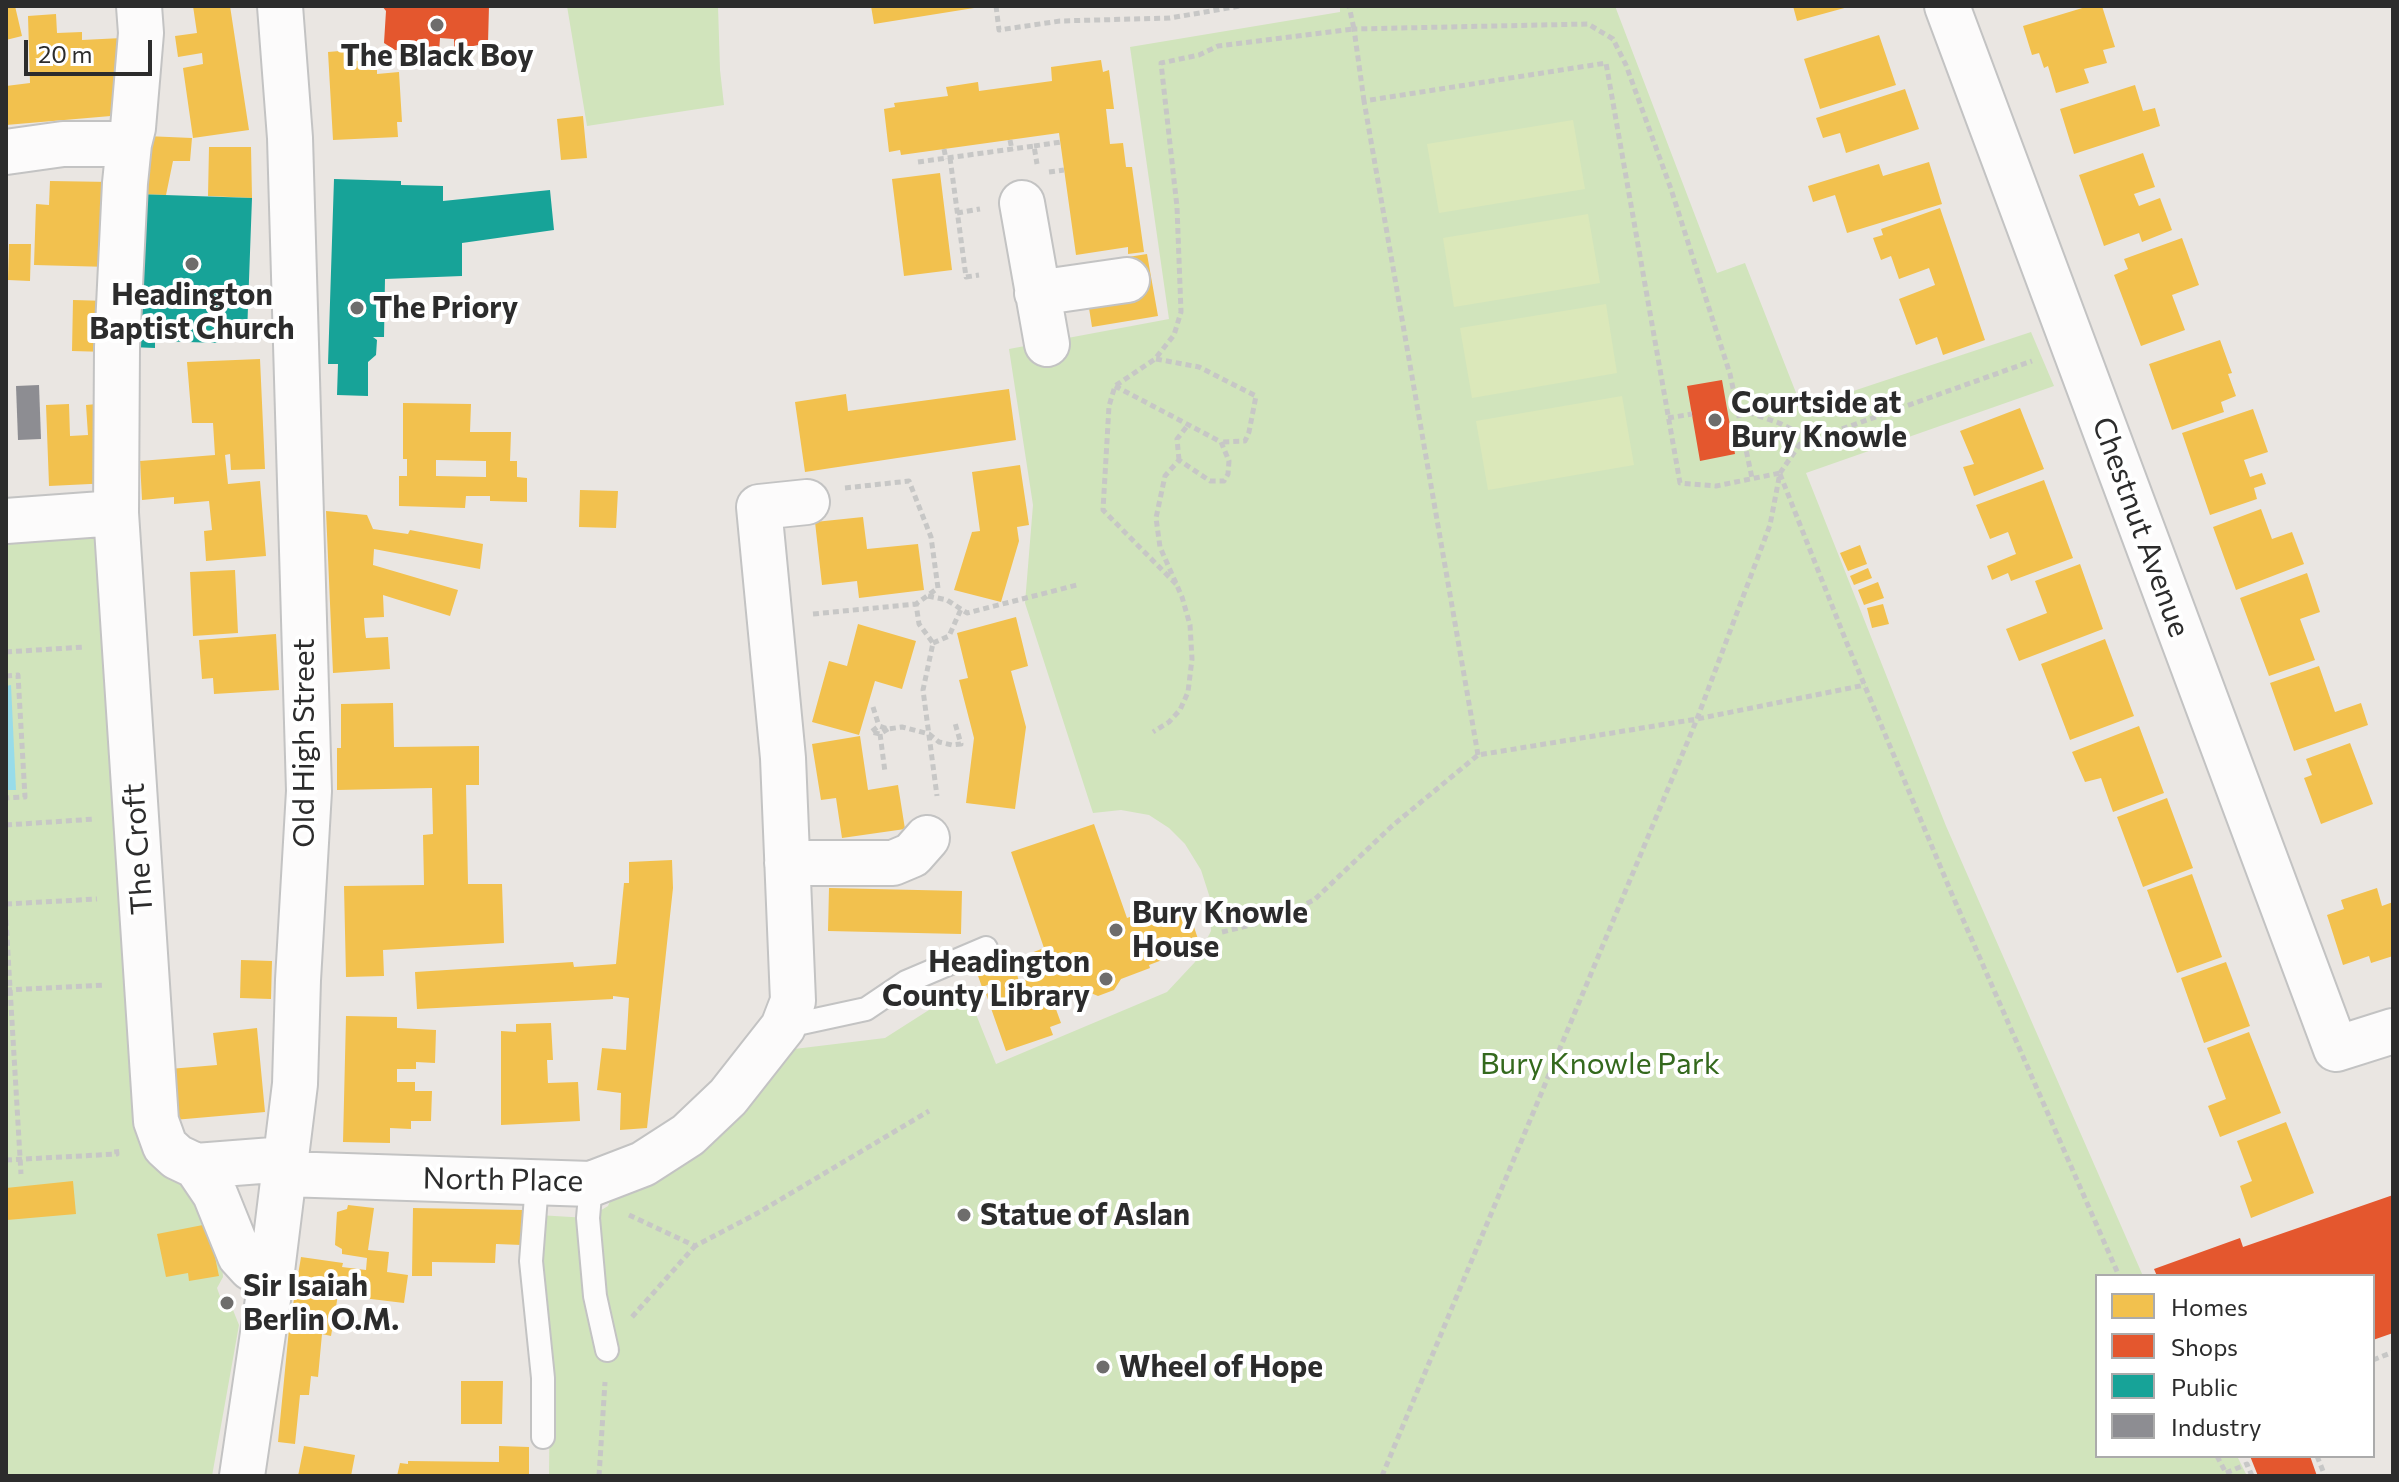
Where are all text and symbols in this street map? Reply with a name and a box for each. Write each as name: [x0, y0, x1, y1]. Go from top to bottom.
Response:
marker: The Black Boy: [428, 16, 446, 34]
scale bar: [28, 24, 156, 74]
place label: The Black Boy: [340, 38, 534, 74]
text: 20 m: [38, 39, 92, 68]
marker: Headington Baptist Church: [183, 255, 201, 273]
place label: Headington Baptist Church: [89, 277, 295, 348]
place label: The Priory: [373, 290, 518, 326]
marker: The Priory: [348, 299, 366, 317]
place label: Courtside at Bury Knowle: [1731, 385, 1907, 456]
marker: Courtside at Bury Knowle: [1706, 411, 1724, 429]
street label: Chestnut Avenue: [2085, 412, 2197, 642]
street label: Old High Street: [286, 638, 322, 848]
street label: The Croft: [115, 782, 161, 916]
place label: Bury Knowle House: [1132, 895, 1308, 966]
marker: Bury Knowle House: [1107, 921, 1125, 939]
place label: Headington County Library: [882, 944, 1090, 1014]
marker: Headington County Library: [1097, 970, 1115, 988]
park label: Bury Knowle Park: [1480, 1046, 1720, 1082]
street label: North Place: [422, 1161, 584, 1199]
place label: Statue of Aslan: [980, 1197, 1190, 1233]
marker: Statue of Aslan: [955, 1206, 973, 1224]
place label: Sir Isaiah Berlin O.M.: [243, 1268, 399, 1338]
legend: [2095, 1274, 2375, 1458]
text: Homes: [2171, 1292, 2248, 1321]
marker: Sir Isaiah Berlin O.M.: [218, 1294, 236, 1312]
text: Shops: [2171, 1332, 2238, 1361]
place label: Wheel of Hope: [1119, 1349, 1323, 1385]
marker: Wheel of Hope: [1094, 1358, 1112, 1376]
text: Public: [2171, 1372, 2238, 1401]
text: Industry: [2171, 1412, 2261, 1441]

